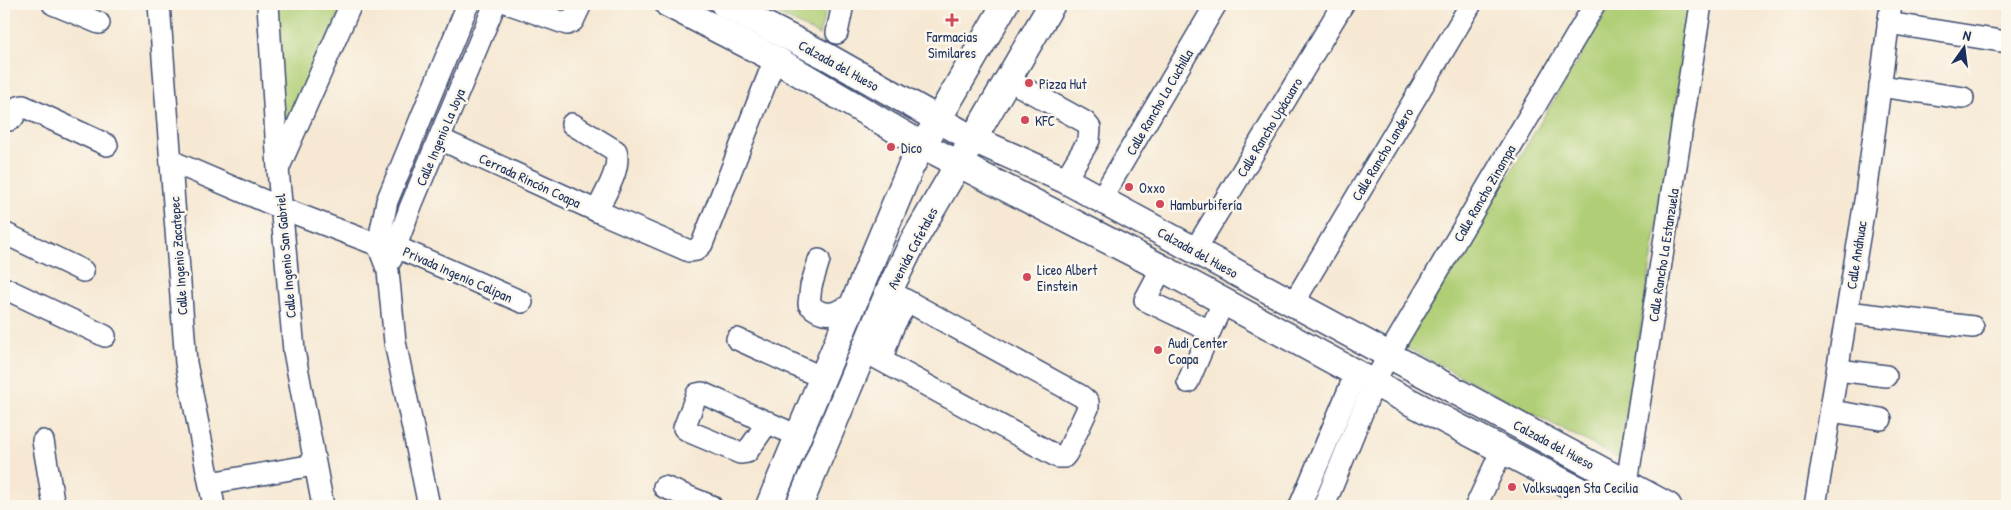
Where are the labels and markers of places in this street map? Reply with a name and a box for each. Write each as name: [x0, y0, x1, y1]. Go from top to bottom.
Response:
marker: Farmacias Similares: [946, 14, 958, 26]
place label: Farmacias Similares: [926, 27, 977, 62]
place label: Pizza Hut: [1039, 74, 1087, 93]
marker: Pizza Hut: [1023, 77, 1035, 89]
place label: KFC: [1035, 111, 1056, 130]
marker: KFC: [1019, 114, 1031, 126]
place label: Dico: [901, 138, 922, 157]
marker: Dico: [885, 141, 897, 153]
place label: Oxxo: [1139, 178, 1165, 197]
marker: Oxxo: [1123, 181, 1135, 193]
place label: Hamburbifería: [1170, 195, 1242, 214]
marker: Hamburbifería: [1154, 198, 1166, 210]
place label: Liceo Albert Einstein: [1037, 260, 1097, 295]
marker: Liceo Albert Einstein: [1021, 271, 1033, 283]
place label: Audi Center Coapa: [1168, 333, 1228, 369]
marker: Audi Center Coapa: [1152, 344, 1164, 356]
place label: Volkswagen Sta Cecilia: [1522, 478, 1638, 498]
marker: Volkswagen Sta Cecilia: [1506, 481, 1518, 493]

